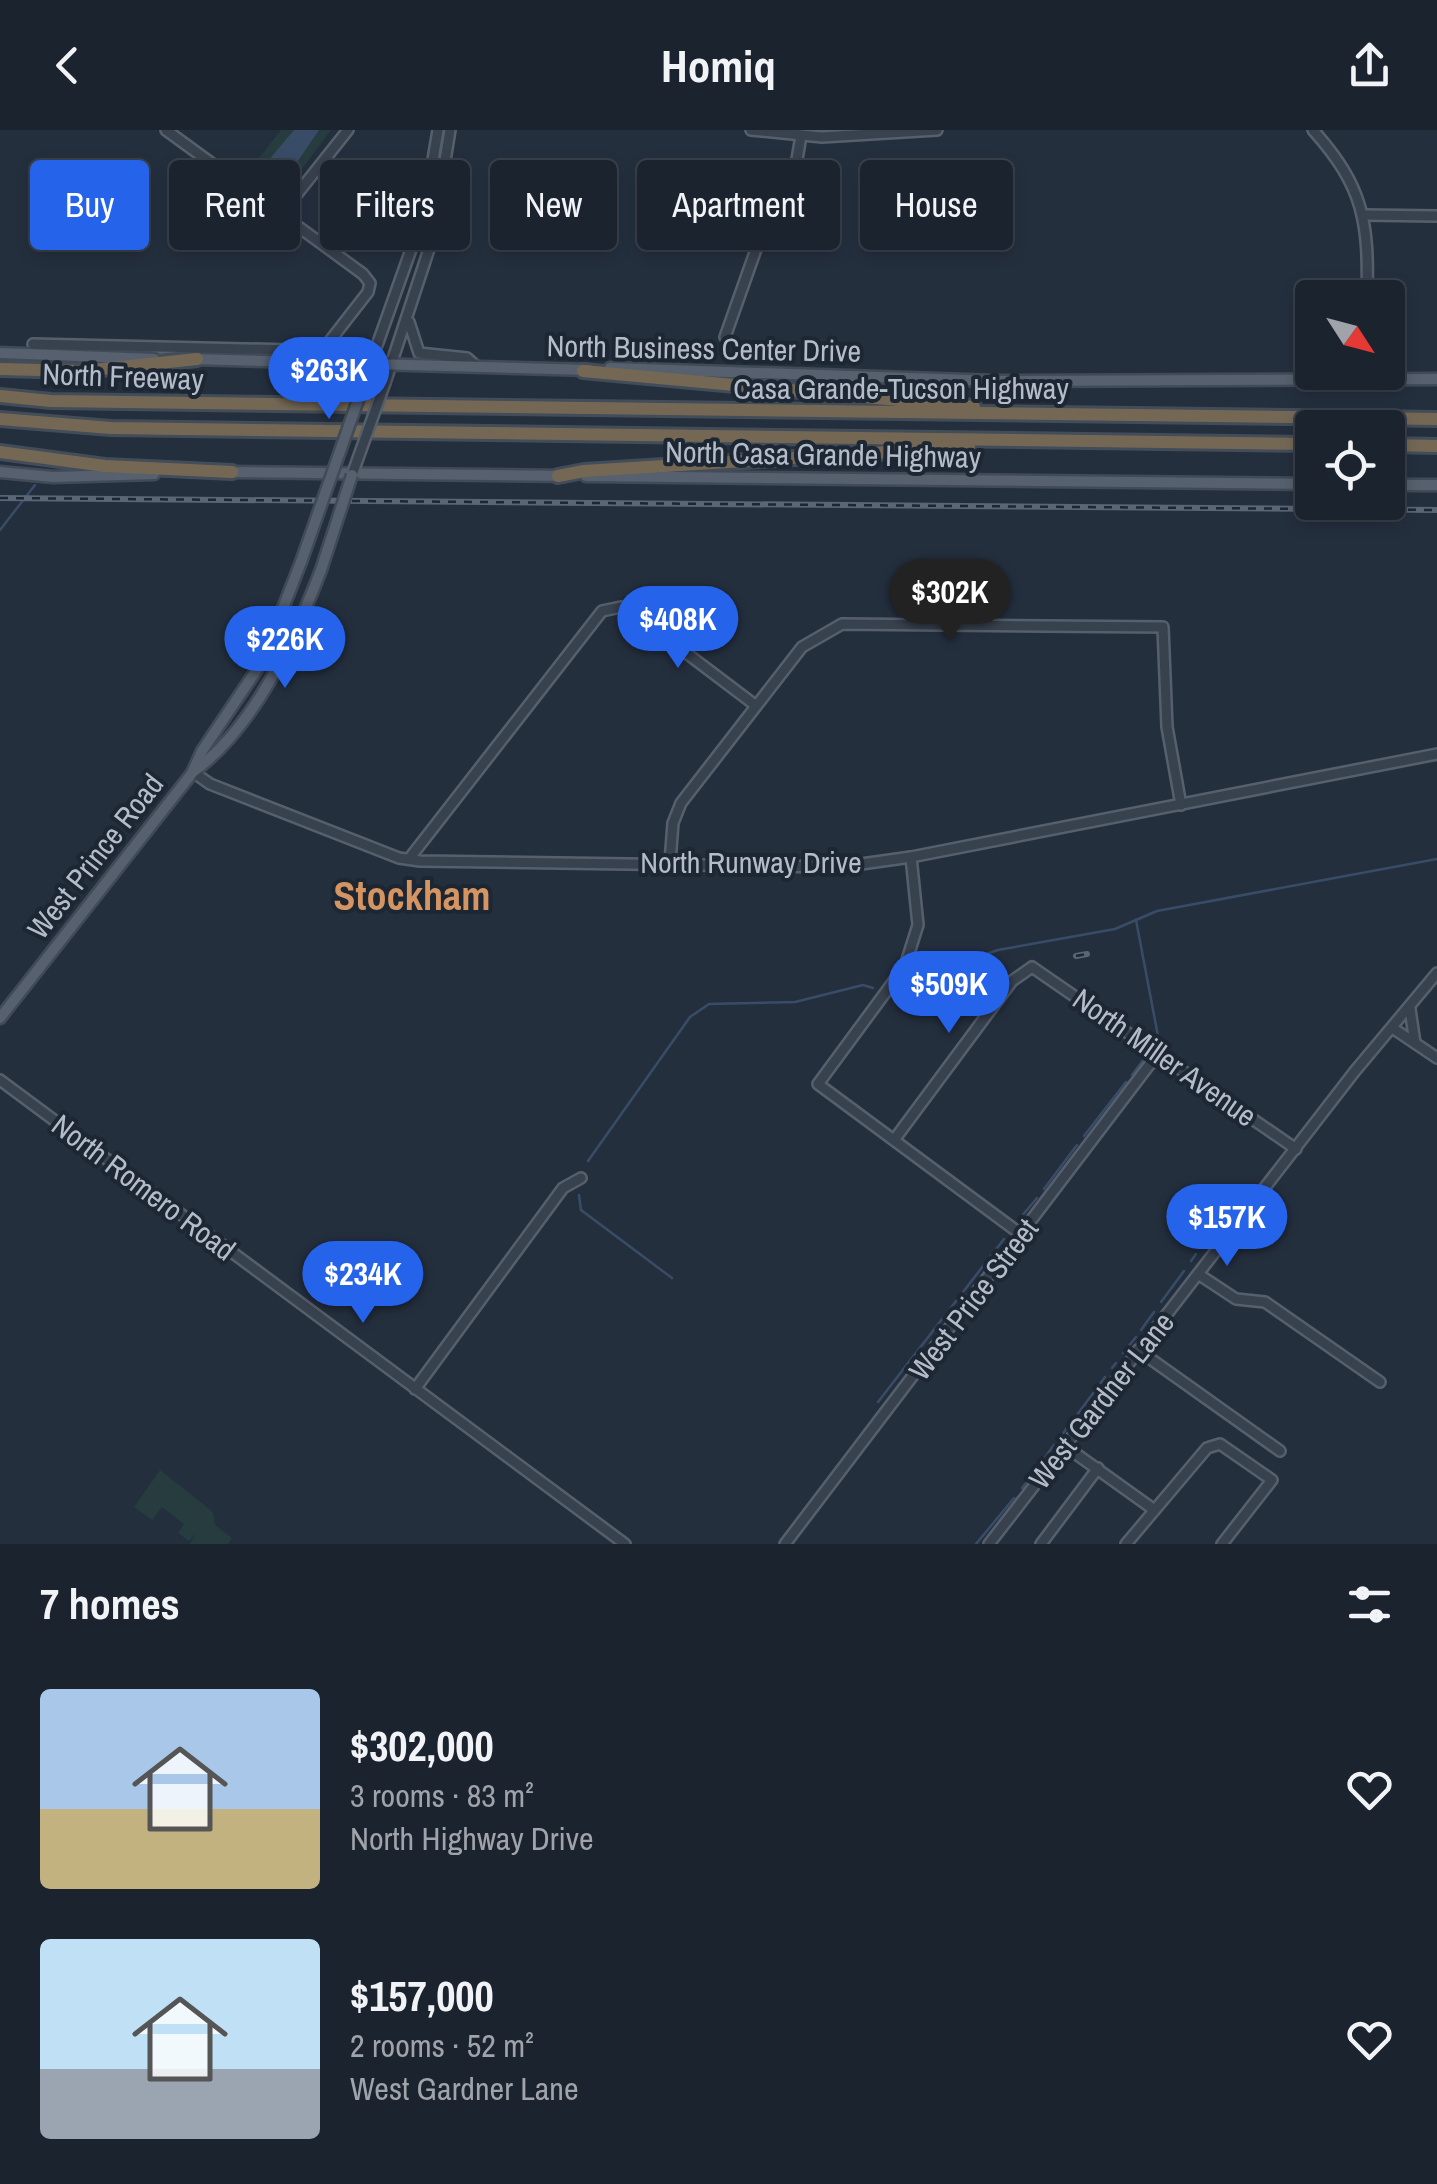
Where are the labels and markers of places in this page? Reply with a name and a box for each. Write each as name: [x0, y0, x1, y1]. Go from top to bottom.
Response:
pin: $263K: [259, 337, 399, 422]
pin: $302K: [880, 559, 1020, 644]
pin: $408K: [608, 586, 748, 671]
pin: $226K: [215, 606, 355, 691]
pin: $509K: [879, 951, 1019, 1036]
pin: $157K: [1157, 1184, 1297, 1269]
pin: $234K: [293, 1241, 433, 1326]

